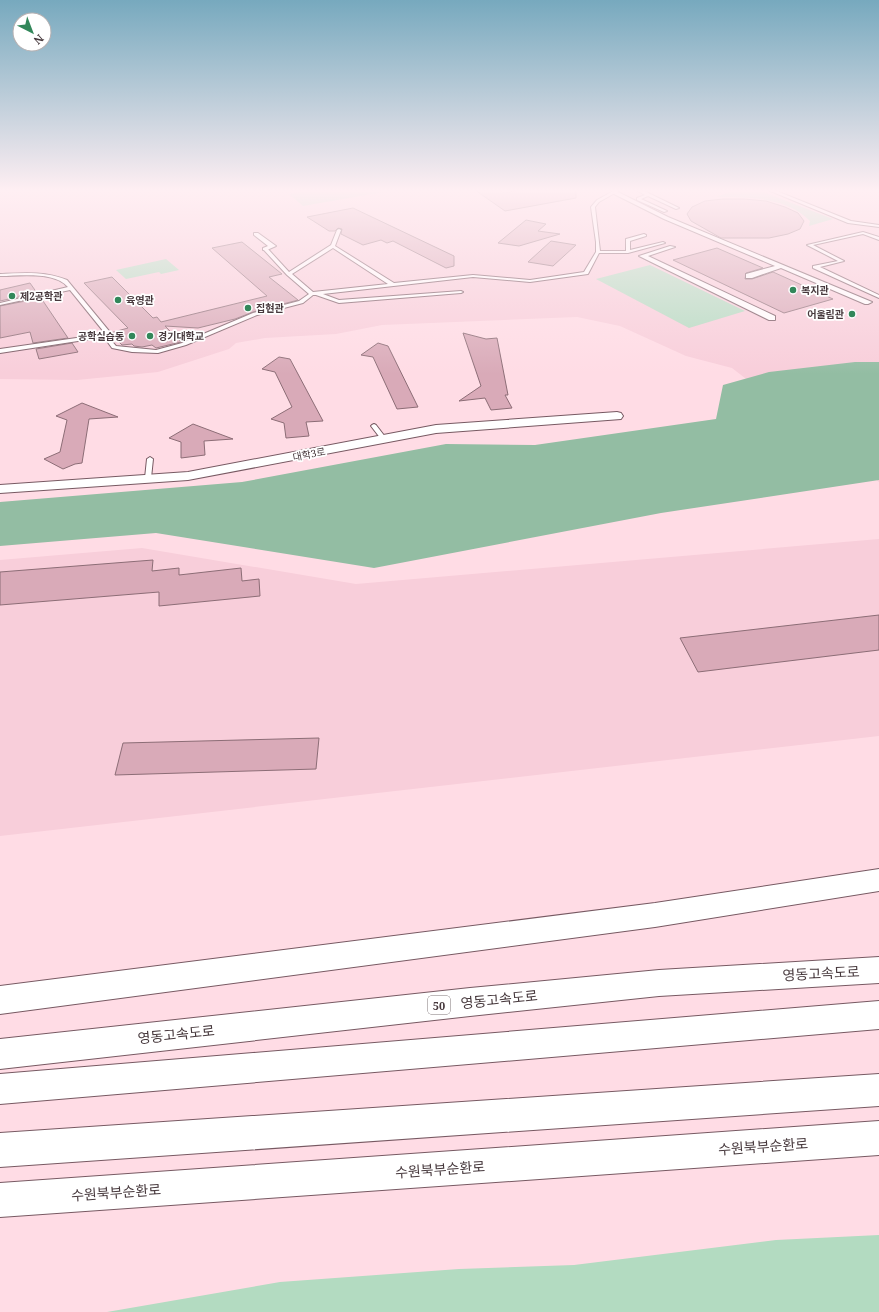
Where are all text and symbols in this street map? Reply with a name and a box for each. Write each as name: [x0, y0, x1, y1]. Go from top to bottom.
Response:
north arrow: [12, 12, 52, 52]
text: N: [31, 31, 47, 48]
place label: 복지관: [801, 283, 829, 297]
marker: 복지관: [788, 285, 798, 295]
place label: 제2공학관: [20, 289, 62, 303]
marker: 제2공학관: [7, 291, 17, 301]
place label: 육영관: [126, 293, 154, 307]
marker: 육영관: [113, 295, 123, 305]
place label: 집현관: [256, 301, 284, 315]
marker: 집현관: [243, 303, 253, 313]
place label: 어울림관: [807, 307, 844, 321]
marker: 어울림관: [847, 309, 857, 319]
place label: 공학실습동: [78, 329, 124, 343]
place label: 경기대학교: [158, 329, 204, 343]
marker: 공학실습동: [127, 331, 137, 341]
marker: 경기대학교: [145, 331, 155, 341]
street label: 대학3로: [291, 444, 327, 464]
street label: 영동고속도로: [782, 961, 860, 985]
street label: 영동고속도로: [460, 986, 539, 1012]
road number: 50: [428, 996, 450, 1014]
street label: 영동고속도로: [137, 1021, 216, 1047]
street label: 수원북부순환로: [717, 1133, 809, 1159]
street label: 수원북부순환로: [394, 1156, 486, 1182]
street label: 수원북부순환로: [70, 1179, 162, 1205]

